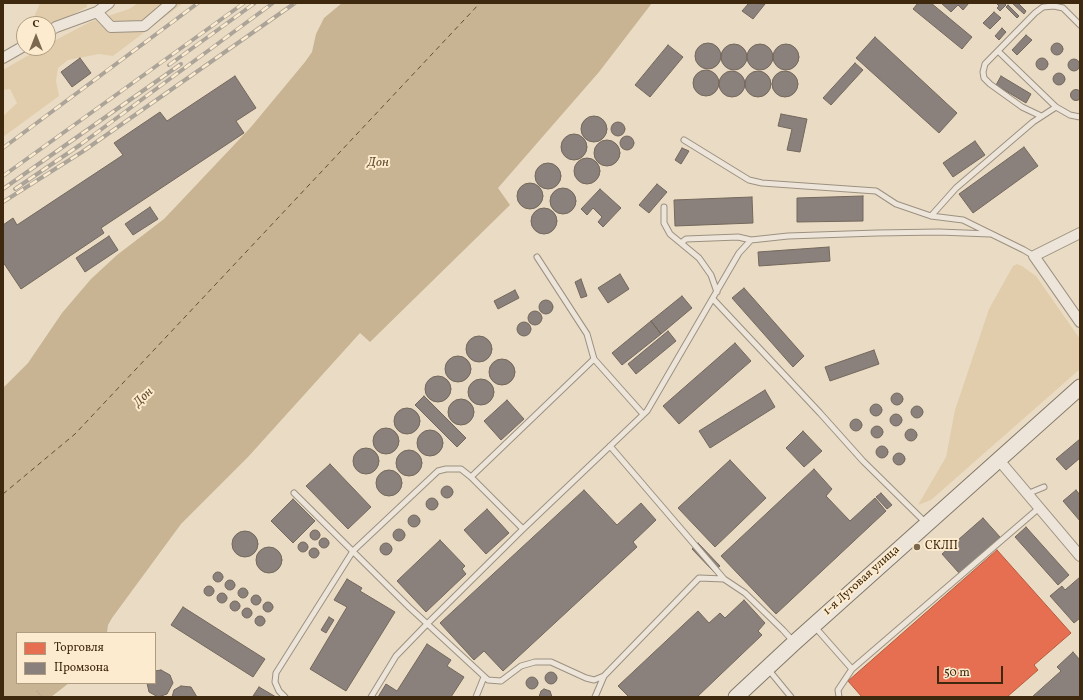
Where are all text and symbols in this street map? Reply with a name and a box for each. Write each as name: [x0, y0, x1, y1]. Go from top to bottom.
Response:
north arrow: [16, 16, 56, 56]
text: С: [32, 17, 40, 32]
water label: Дон: [367, 156, 389, 172]
water label: Дон: [131, 385, 157, 411]
place label: СКЛП: [925, 540, 958, 554]
marker: СКЛП: [912, 542, 922, 552]
street label: 1-я Луговая улица: [821, 543, 903, 619]
legend: [16, 632, 156, 684]
text: Торговля: [54, 640, 104, 656]
scale bar: [939, 658, 1005, 684]
text: Промзона: [54, 660, 109, 676]
text: 50 m: [944, 665, 970, 681]

